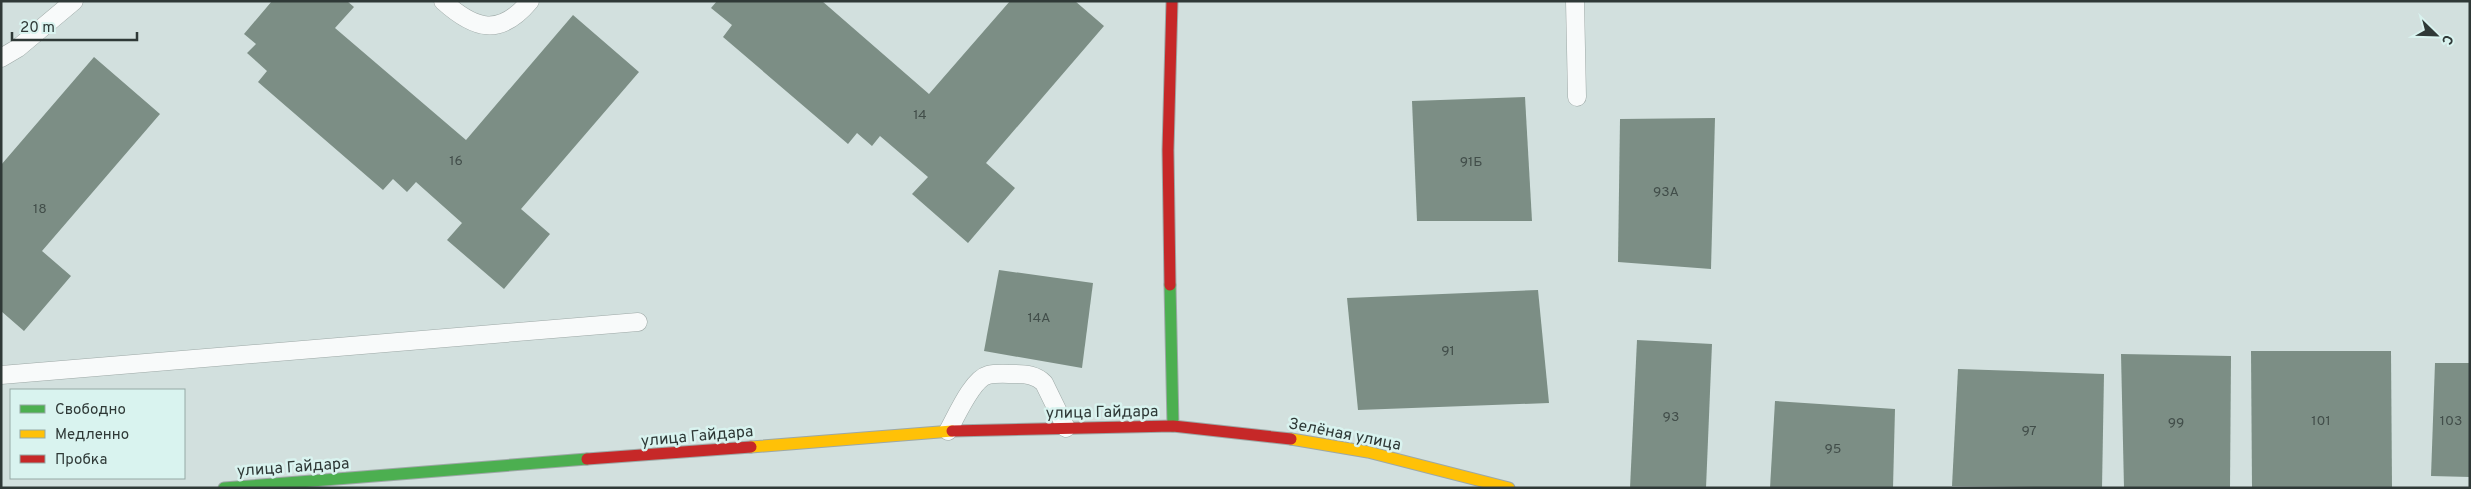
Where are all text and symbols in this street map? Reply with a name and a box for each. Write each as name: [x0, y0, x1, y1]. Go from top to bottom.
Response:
scale bar: [12, 10, 138, 42]
north arrow: [2411, 10, 2461, 60]
text: 20 m: [20, 19, 55, 38]
text: С: [2437, 32, 2456, 47]
house number: 14: [913, 107, 927, 124]
house number: 16: [449, 153, 463, 170]
house number: 91Б: [1460, 154, 1482, 171]
house number: 93А: [1653, 184, 1679, 201]
house number: 18: [33, 201, 47, 218]
house number: 14А: [1028, 310, 1050, 327]
house number: 91: [1441, 343, 1455, 360]
legend: [10, 389, 185, 479]
text: Свободно: [55, 401, 126, 420]
street label: улица Гайдара: [1045, 402, 1159, 424]
house number: 93: [1663, 409, 1679, 426]
house number: 101: [2311, 413, 2331, 430]
house number: 103: [2440, 413, 2462, 430]
street label: Зелёная улица: [1287, 414, 1403, 456]
house number: 99: [2168, 415, 2184, 432]
street label: улица Гайдара: [640, 422, 754, 452]
house number: 97: [2021, 423, 2037, 440]
text: Медленно: [55, 426, 129, 445]
house number: 95: [1824, 441, 1842, 458]
text: Пробка: [55, 451, 107, 470]
street label: улица Гайдара: [236, 454, 350, 482]

